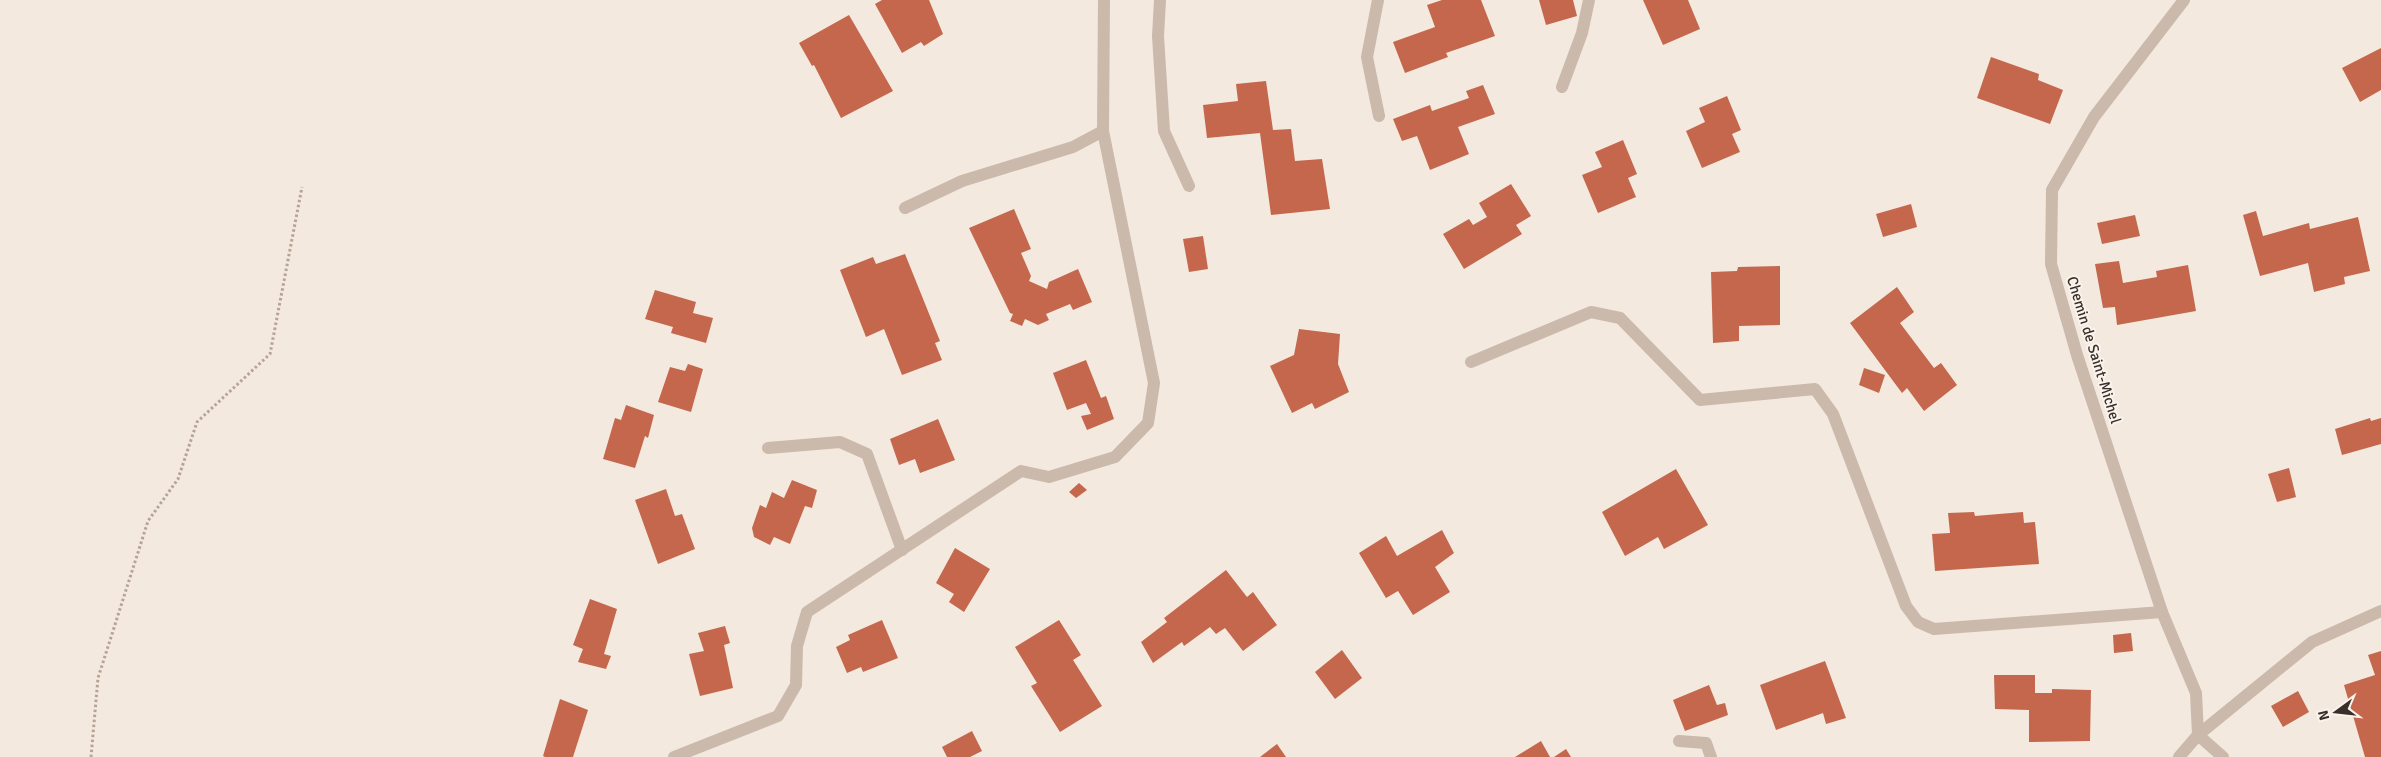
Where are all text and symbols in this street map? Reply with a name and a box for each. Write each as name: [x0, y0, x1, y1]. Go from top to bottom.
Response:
street label: Chemin de Saint-Michel: [2063, 274, 2125, 426]
north arrow: [2311, 687, 2361, 737]
text: N: [2314, 708, 2333, 722]

